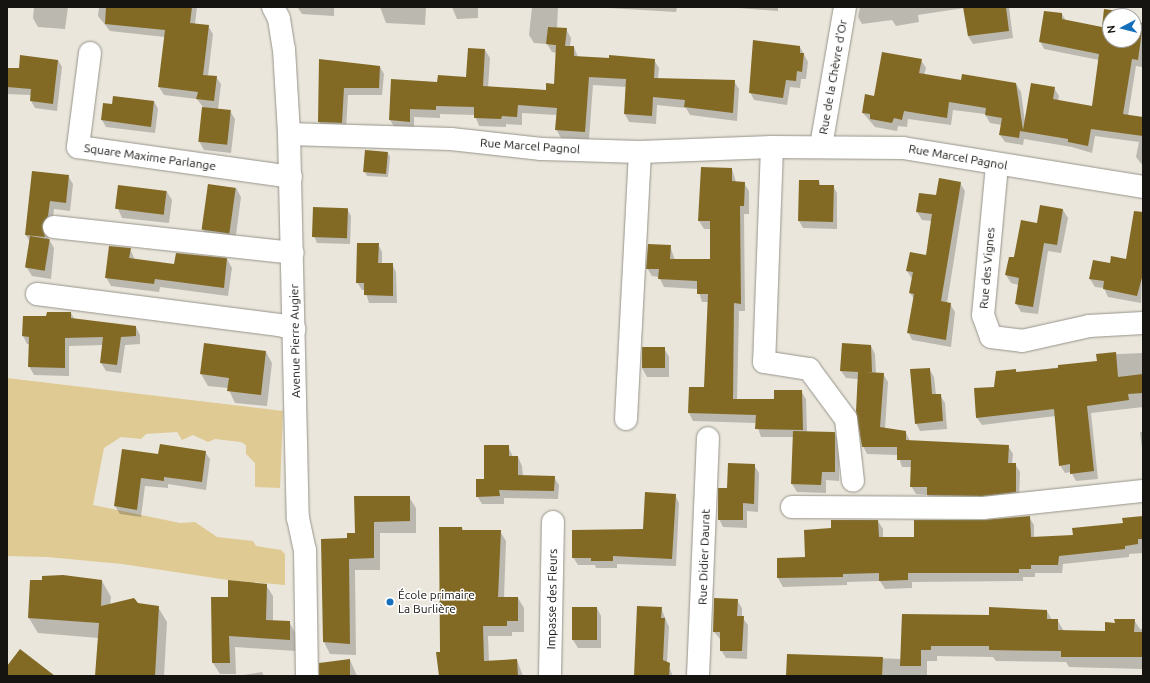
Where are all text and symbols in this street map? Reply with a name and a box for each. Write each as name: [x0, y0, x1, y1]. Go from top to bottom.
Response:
north arrow: [1102, 8, 1142, 48]
street label: Rue de la Chèvre d'Or: [816, 18, 850, 136]
text: N: [1105, 25, 1118, 34]
street label: Rue Marcel Pagnol: [480, 135, 580, 157]
street label: Square Maxime Parlange: [83, 141, 217, 173]
street label: Rue Marcel Pagnol: [907, 141, 1009, 173]
street label: Rue des Vignes: [976, 227, 998, 309]
street label: Avenue Pierre Augier: [287, 284, 303, 398]
street label: Rue Didier Daurat: [695, 509, 713, 605]
street label: Impasse des Fleurs: [544, 549, 560, 649]
place label: École primaire La Burlière: [398, 588, 475, 616]
marker: École primaire La Burlière: [385, 597, 395, 607]

